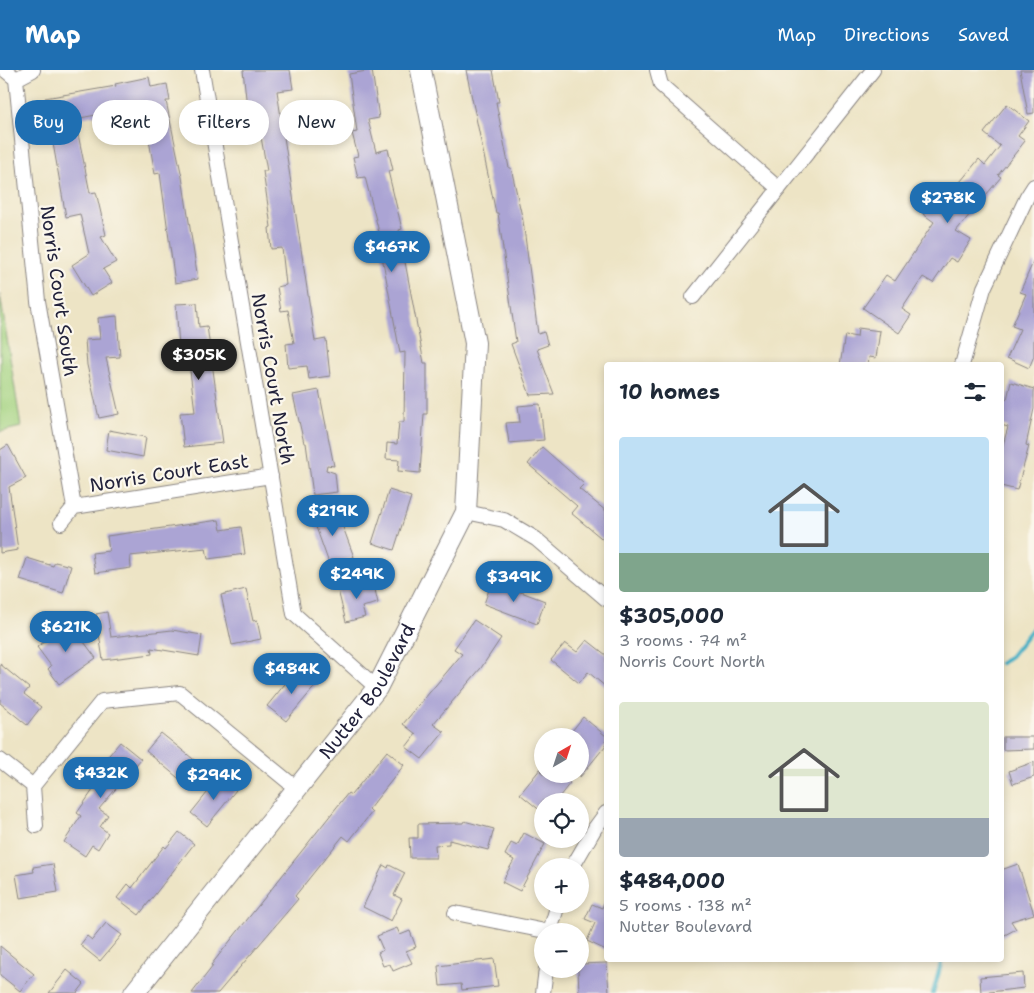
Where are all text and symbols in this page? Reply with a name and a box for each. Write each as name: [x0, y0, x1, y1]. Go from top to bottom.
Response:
text: Map: [25, 19, 81, 51]
text: Map: [778, 23, 816, 47]
text: Directions: [844, 23, 930, 47]
text: Saved: [958, 23, 1009, 47]
chip: Buy: [15, 100, 82, 145]
chip: Rent: [92, 100, 169, 145]
chip: Filters: [179, 100, 269, 145]
chip: New: [279, 100, 354, 145]
pin: $278K: [913, 182, 983, 224]
text: $278K: [921, 187, 975, 208]
street label: Norris Court South: [35, 204, 83, 378]
pin: $467K: [357, 230, 427, 273]
text: $467K: [365, 236, 419, 257]
street label: Norris Court North: [246, 291, 300, 467]
pin: $305K: [164, 338, 234, 381]
text: $305K: [172, 344, 226, 365]
text: 10 homes: [619, 378, 720, 406]
icon: filters: [961, 378, 989, 406]
street label: Norris Court East: [88, 448, 250, 498]
icon: home: [759, 470, 849, 560]
pin: $219K: [298, 494, 368, 537]
text: $219K: [308, 500, 358, 521]
pin: $249K: [322, 558, 392, 600]
pin: $349K: [479, 560, 549, 603]
text: $249K: [330, 563, 384, 584]
text: $349K: [487, 566, 541, 587]
text: $305,000: [619, 602, 724, 630]
pin: $621K: [31, 610, 101, 653]
text: $621K: [41, 616, 91, 637]
street label: Nutter Boulevard: [313, 619, 420, 764]
text: 3 rooms · 74 m²: [619, 630, 747, 651]
text: Norris Court North: [619, 651, 765, 672]
pin: $484K: [257, 652, 327, 695]
text: $484K: [264, 658, 320, 679]
north arrow: [534, 728, 589, 782]
map controls: [534, 728, 589, 978]
icon: home: [759, 735, 849, 825]
pin: $432K: [66, 756, 136, 799]
pin: $294K: [179, 758, 249, 801]
text: $432K: [74, 762, 128, 783]
text: $294K: [187, 764, 241, 785]
button: locate: [534, 793, 589, 848]
button: +: [534, 858, 589, 913]
text: $484,000: [619, 867, 725, 895]
text: 5 rooms · 138 m²: [619, 895, 752, 916]
text: Nutter Boulevard: [619, 916, 752, 937]
button: −: [534, 923, 589, 978]

